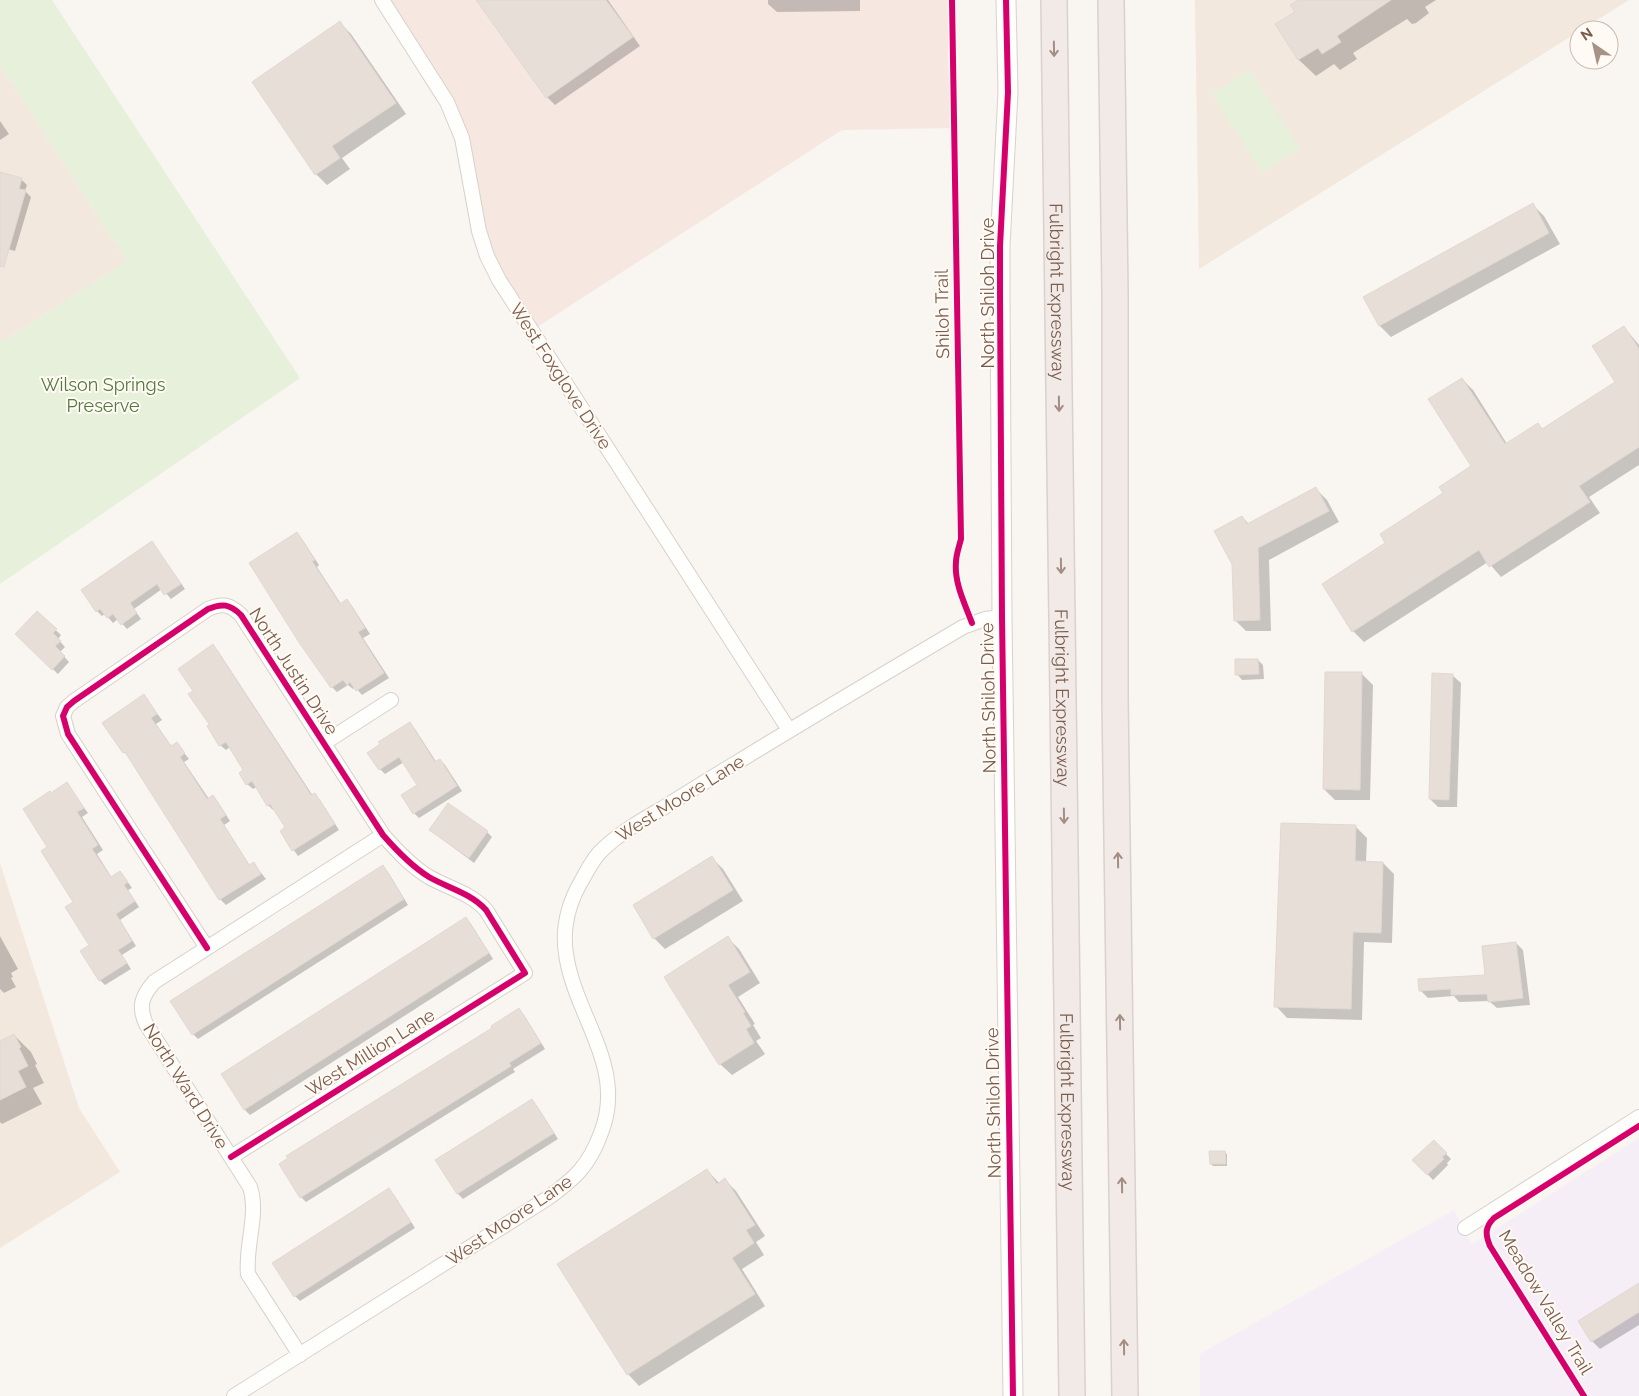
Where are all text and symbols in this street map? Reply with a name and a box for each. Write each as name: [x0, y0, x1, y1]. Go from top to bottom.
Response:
north arrow: [1569, 20, 1619, 70]
text: N: [1578, 25, 1596, 44]
one-way arrow: [1049, 40, 1059, 56]
street label: Fulbright Expressway: [1046, 203, 1069, 381]
street label: North Shiloh Drive: [977, 217, 998, 368]
street label: Shiloh Trail: [931, 269, 953, 359]
street label: West Foxglove Drive: [506, 299, 616, 453]
park label: Wilson Springs Preserve: [41, 374, 166, 416]
one-way arrow: [1054, 395, 1064, 411]
one-way arrow: [1056, 558, 1066, 574]
street label: North Justin Drive: [245, 603, 343, 739]
street label: Fulbright Expressway: [1051, 609, 1075, 787]
street label: North Shiloh Drive: [976, 622, 1000, 774]
street label: West Moore Lane: [612, 750, 748, 846]
one-way arrow: [1059, 808, 1069, 824]
one-way arrow: [1113, 852, 1123, 868]
street label: West Million Lane: [302, 1004, 439, 1100]
street label: Fulbright Expressway: [1057, 1013, 1080, 1191]
one-way arrow: [1115, 1015, 1125, 1031]
street label: North Ward Drive: [139, 1019, 233, 1153]
street label: North Shiloh Drive: [981, 1027, 1005, 1179]
street label: West Moore Lane: [442, 1170, 576, 1270]
one-way arrow: [1118, 1177, 1127, 1193]
street label: Meadow Valley Trail: [1495, 1226, 1597, 1378]
one-way arrow: [1120, 1340, 1129, 1356]

